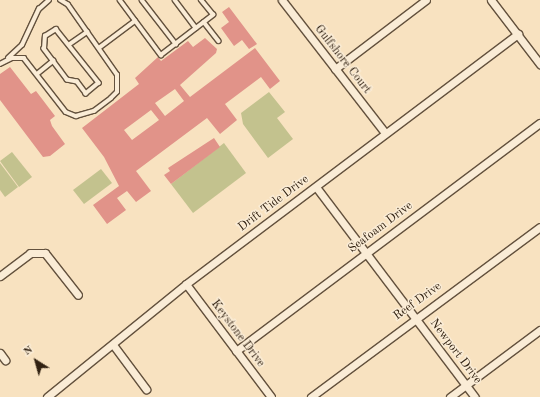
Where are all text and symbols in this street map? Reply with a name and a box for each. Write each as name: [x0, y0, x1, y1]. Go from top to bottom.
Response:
street label: Gulfshore Court: [311, 23, 373, 97]
street label: Drift Tide Drive: [236, 173, 312, 235]
street label: Seafoam Drive: [346, 199, 416, 257]
street label: Reef Drive: [391, 280, 445, 324]
street label: Keystone Drive: [207, 298, 267, 370]
street label: Newport Drive: [426, 317, 484, 387]
north arrow: [16, 341, 56, 381]
text: N: [22, 344, 35, 358]

